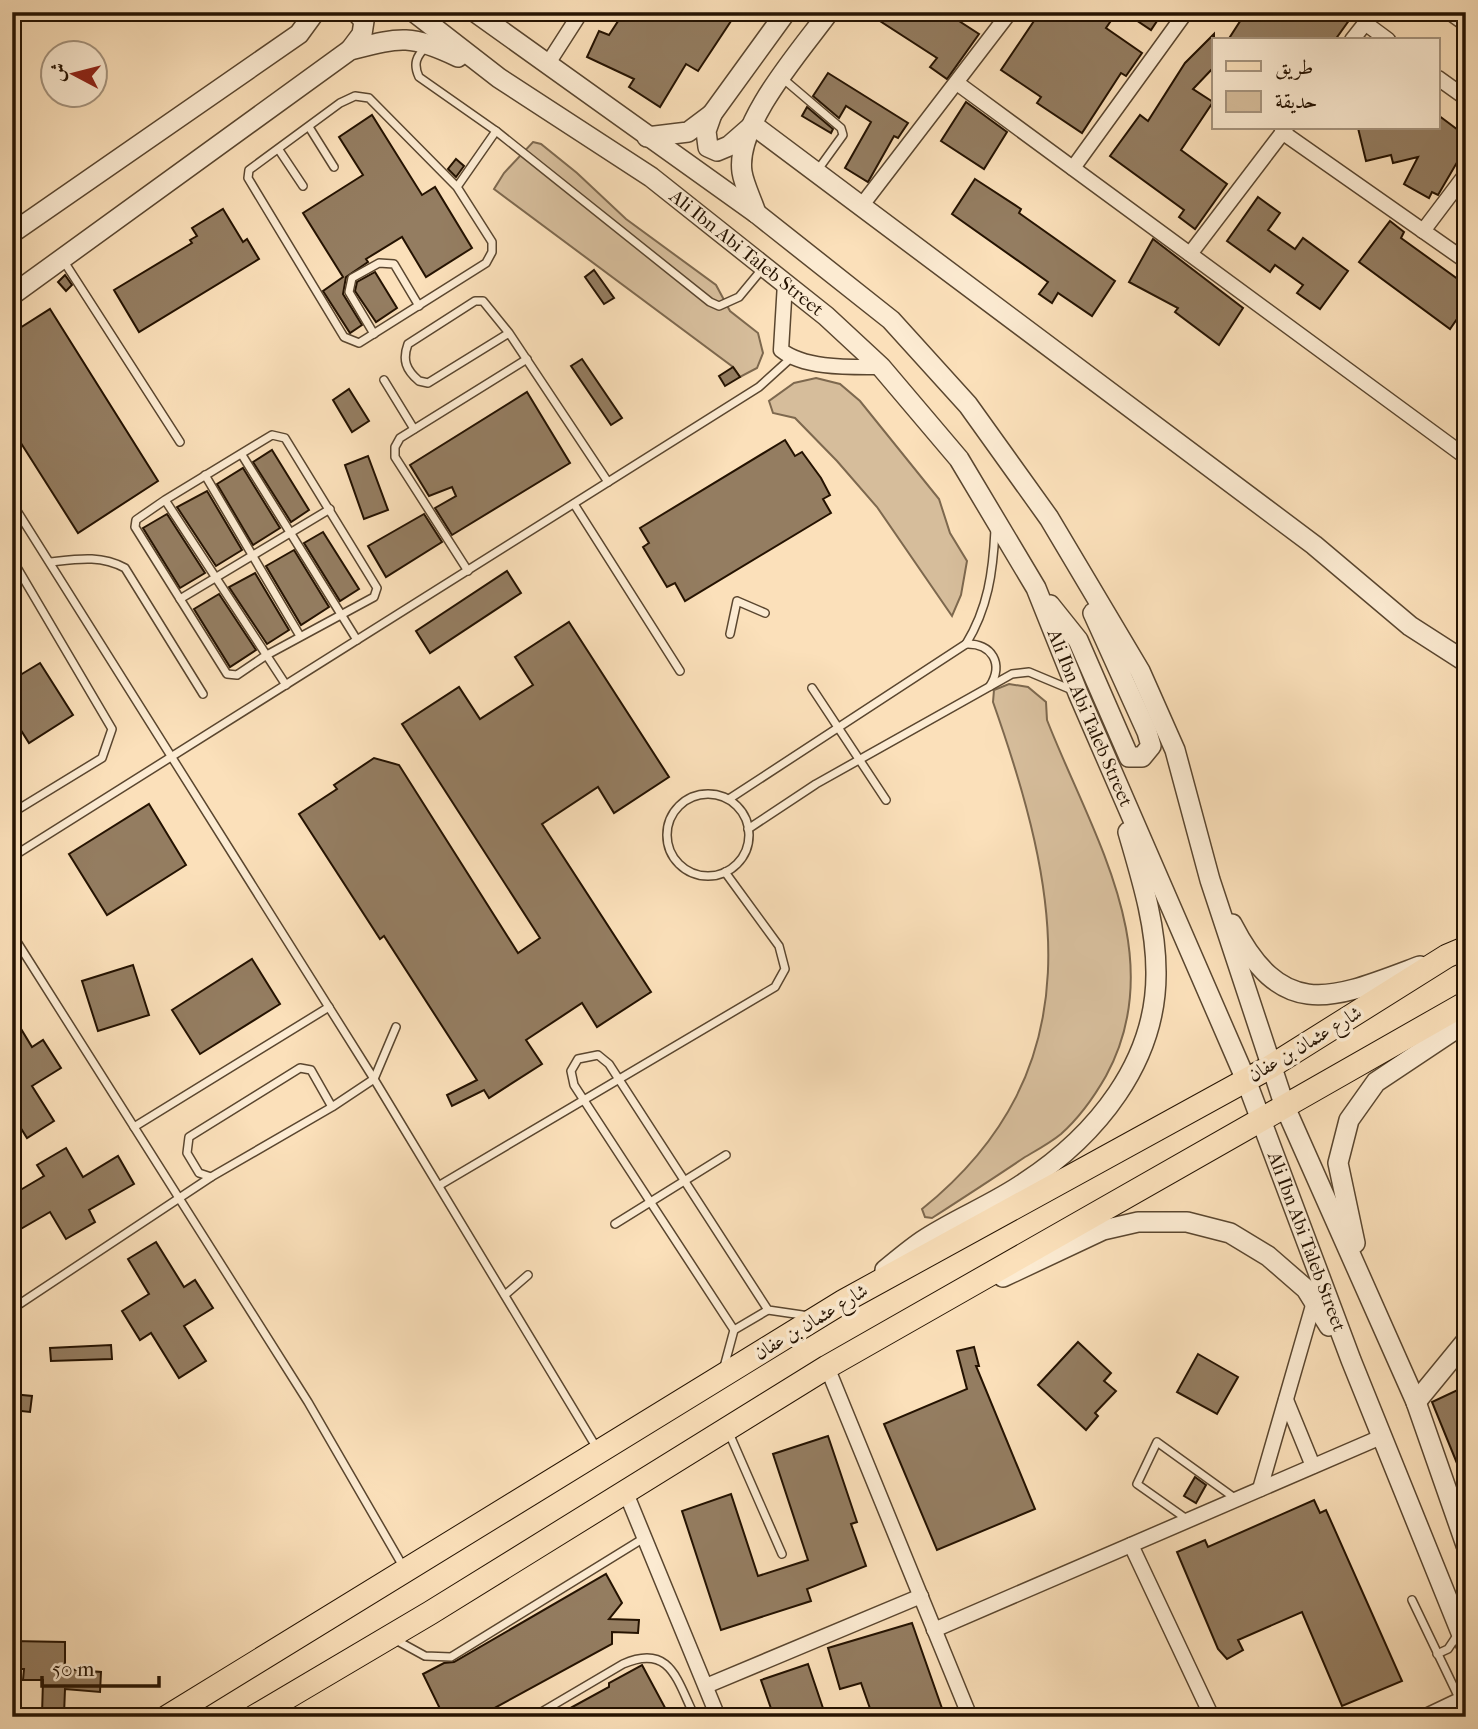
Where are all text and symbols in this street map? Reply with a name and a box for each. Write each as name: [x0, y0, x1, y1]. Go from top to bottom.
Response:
north arrow: [38, 38, 108, 108]
legend: [1212, 38, 1440, 130]
text: طريق: [1275, 55, 1313, 80]
text: ش: [46, 61, 70, 83]
text: حديقة: [1275, 89, 1318, 114]
street label: Ali Ibn Abi Taleb Street: [664, 184, 828, 321]
street label: Ali Ibn Abi Taleb Street: [1042, 625, 1137, 810]
street label: شارع عثمان بن عفان: [1244, 1001, 1368, 1090]
street label: Ali Ibn Abi Taleb Street: [1263, 1148, 1350, 1335]
street label: شارع عثمان بن عفان: [750, 1279, 874, 1368]
scale bar: [42, 1645, 159, 1689]
text: 50 m: [52, 1657, 95, 1681]

